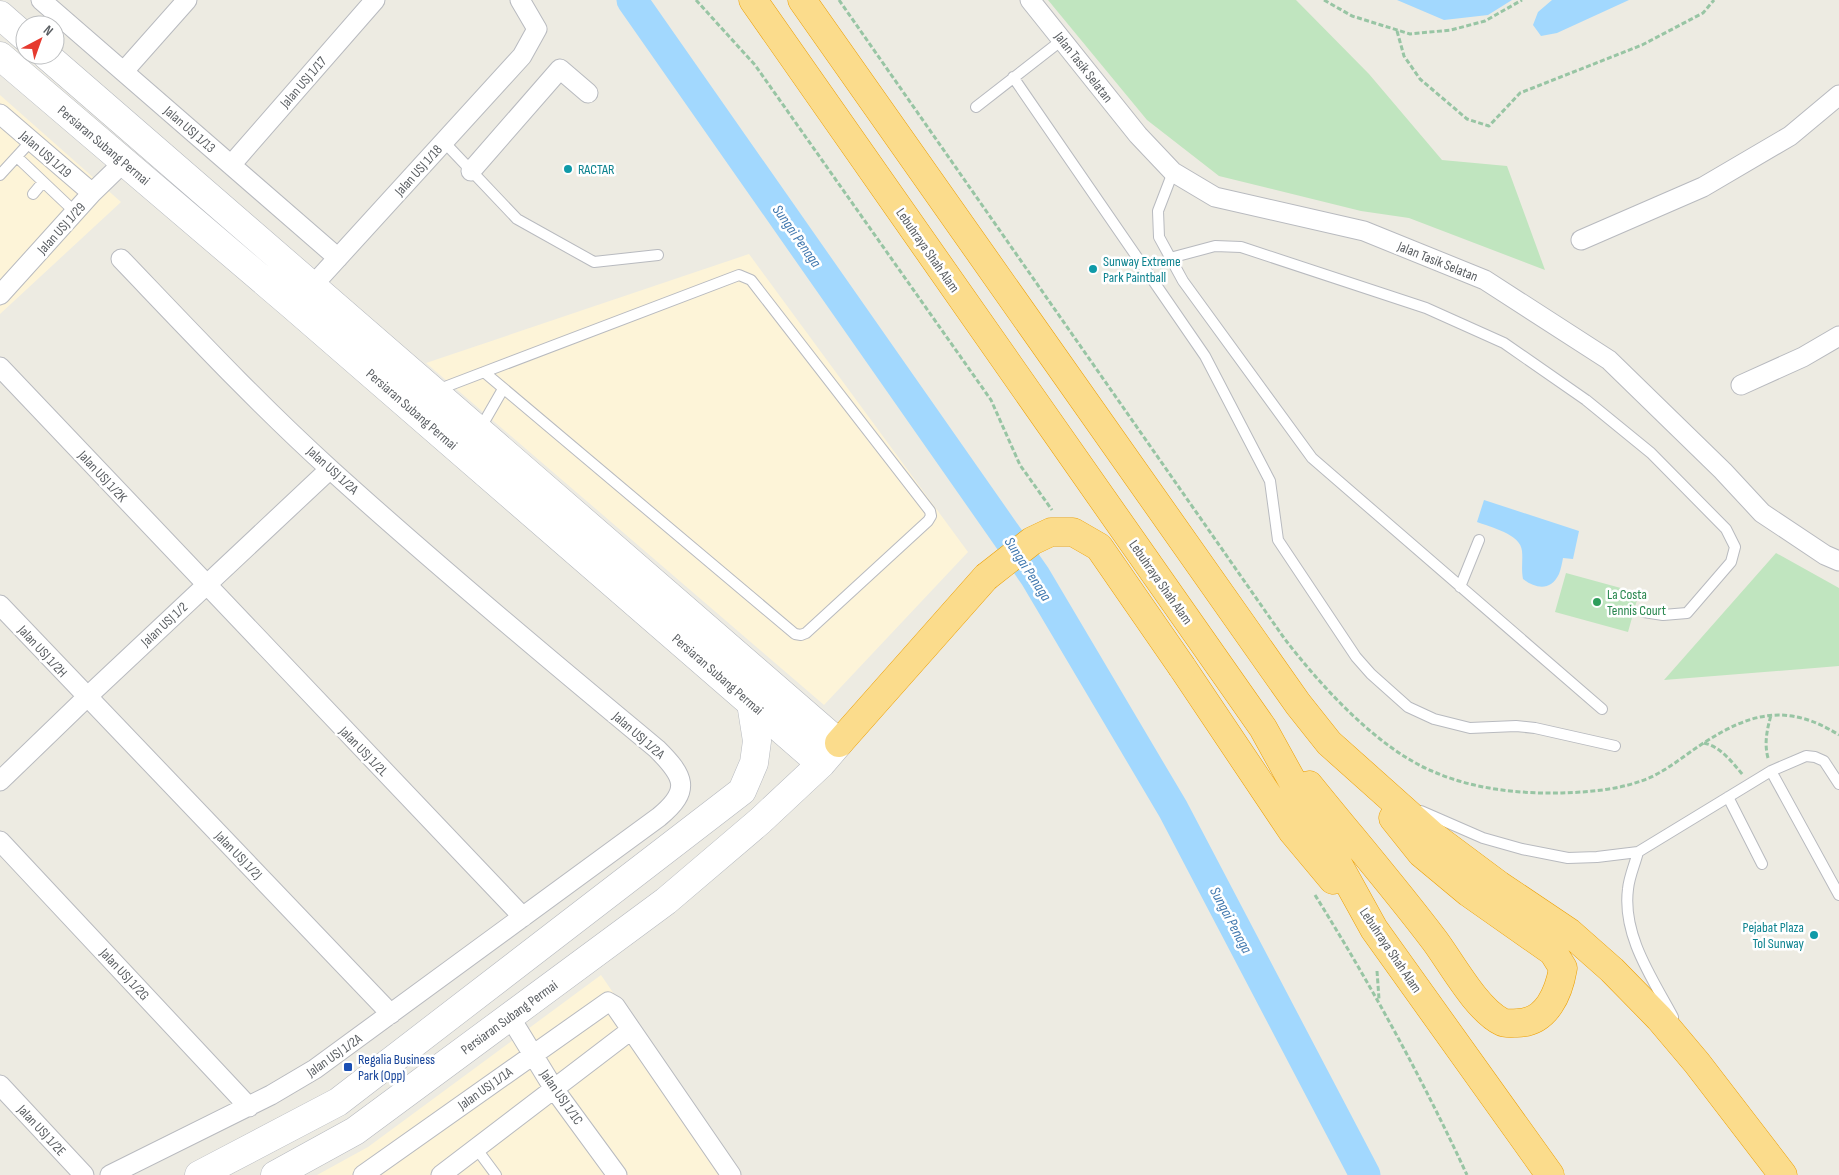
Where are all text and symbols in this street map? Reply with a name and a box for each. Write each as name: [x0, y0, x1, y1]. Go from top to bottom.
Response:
north arrow: [15, 15, 65, 65]
text: N: [40, 22, 57, 39]
street label: Jalan Tasik Selatan: [1050, 28, 1116, 106]
street label: Jalan USJ 1/17: [276, 53, 331, 112]
street label: Persiaran Subang Permai: [54, 102, 153, 189]
street label: Jalan USJ 1/13: [160, 102, 219, 156]
street label: Jalan USJ 1/19: [16, 127, 75, 181]
street label: Jalan USJ 1/18: [390, 141, 446, 200]
place label: RACTAR: [578, 161, 615, 178]
marker: RACTAR: [562, 163, 574, 175]
street label: Jalan USJ 1/29: [33, 199, 89, 258]
water label: Sungai Penaga: [768, 201, 825, 271]
street label: Lebuhraya Shah Alam: [892, 205, 963, 296]
street label: Jalan Tasik Selatan: [1394, 237, 1480, 285]
place label: Sunway Extreme Park Paintball: [1103, 253, 1181, 286]
marker: Sunway Extreme Park Paintball: [1087, 263, 1099, 275]
street label: Persiaran Subang Permai: [363, 365, 461, 454]
street label: Jalan USJ 1/2A: [303, 442, 363, 499]
street label: Jalan USJ 1/2K: [74, 446, 131, 506]
water label: Sungai Penaga: [1000, 534, 1055, 605]
street label: Lebuhraya Shah Alam: [1125, 537, 1196, 628]
place label: La Costa Tennis Court: [1607, 586, 1666, 619]
marker: La Costa Tennis Court: [1591, 596, 1603, 608]
street label: Jalan USJ 1/2: [137, 598, 191, 651]
street label: Jalan USJ 1/2H: [14, 621, 71, 681]
street label: Persiaran Subang Permai: [669, 630, 767, 719]
street label: Jalan USJ 1/2A: [608, 707, 669, 763]
street label: Jalan USJ 1/2L: [335, 722, 392, 780]
street label: Jalan USJ 1/2J: [211, 827, 266, 883]
water label: Sungai Penaga: [1205, 884, 1256, 957]
street label: Lebuhraya Shah Alam: [1356, 905, 1425, 996]
place label: Pejabat Plaza Tol Sunway: [1743, 919, 1805, 952]
marker: Pejabat Plaza Tol Sunway: [1808, 929, 1820, 941]
street label: Jalan USJ 1/2G: [96, 944, 153, 1004]
street label: Persiaran Subang Permai: [458, 977, 561, 1058]
street label: Jalan USJ 1/2A: [303, 1030, 366, 1081]
place label: Regalia Business Park (Opp): [358, 1051, 435, 1084]
marker: Regalia Business Park (Opp): [342, 1061, 354, 1073]
street label: Jalan USJ 1/1A: [454, 1063, 517, 1114]
street label: Jalan USJ 1/1C: [536, 1066, 587, 1128]
street label: Jalan USJ 1/2E: [13, 1101, 70, 1159]

